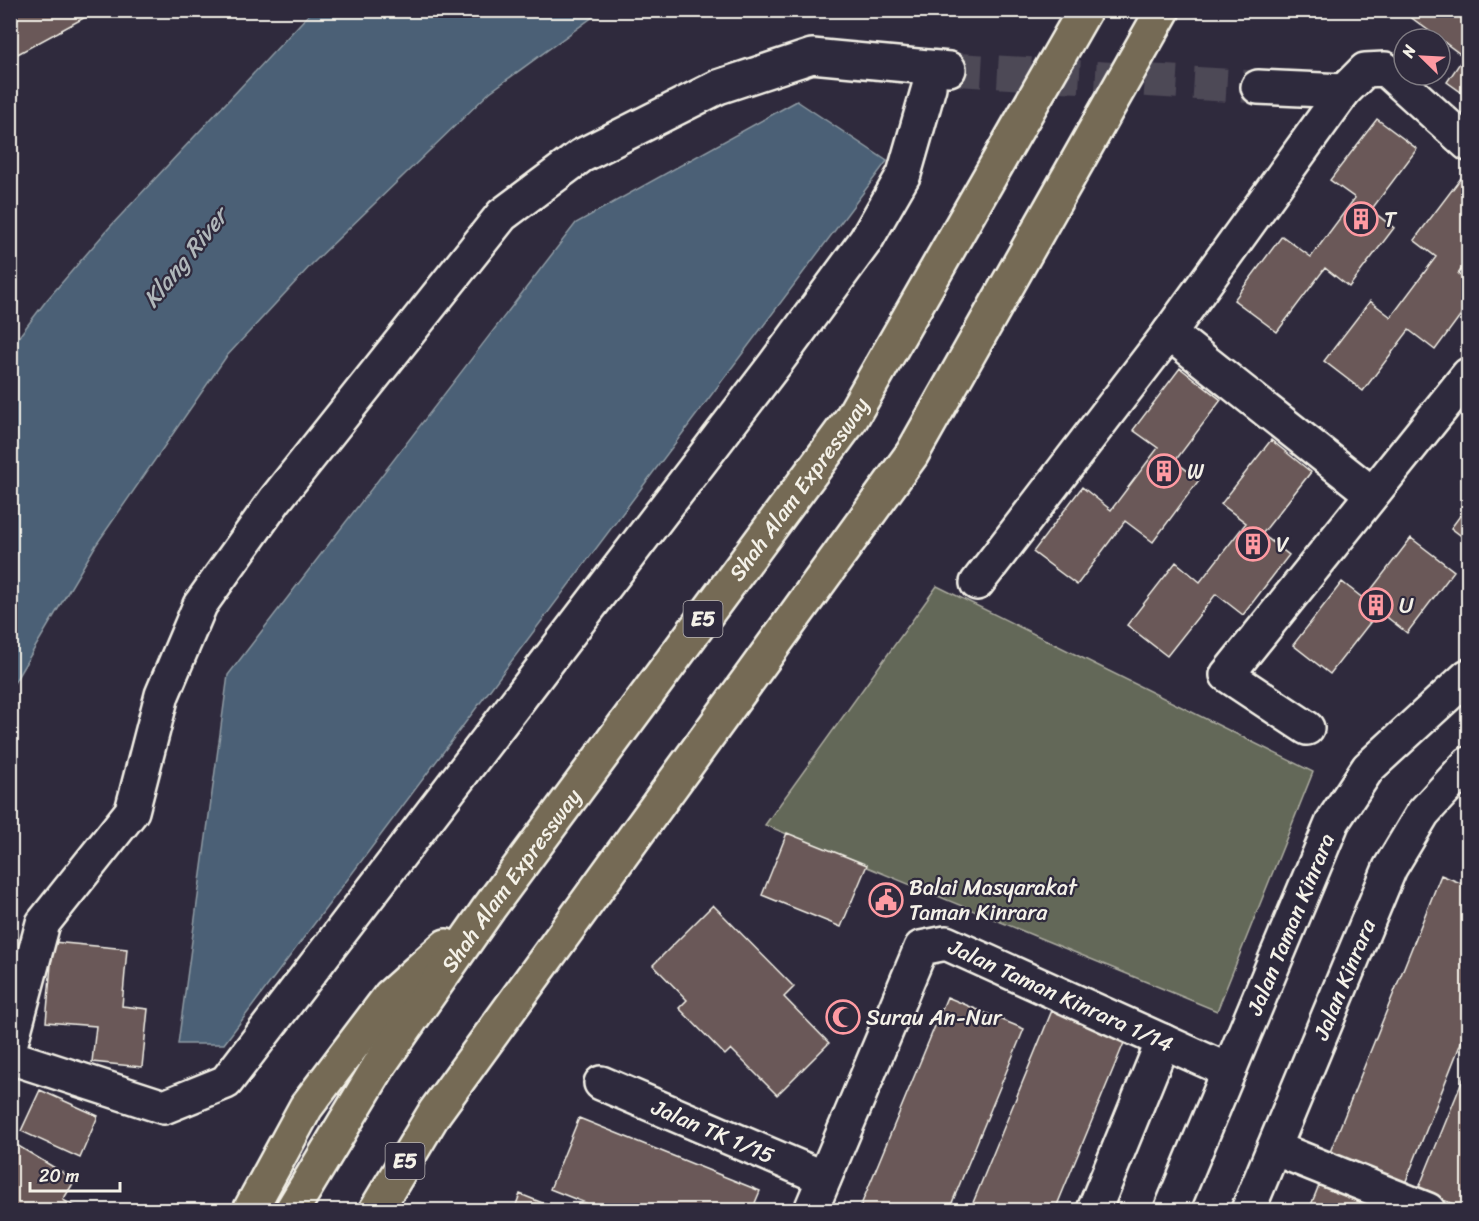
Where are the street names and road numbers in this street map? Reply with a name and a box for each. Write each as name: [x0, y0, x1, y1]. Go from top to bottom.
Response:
street label: Shah Alam Expressway: [718, 389, 880, 590]
road number: E5: [684, 601, 722, 637]
street label: Shah Alam Expressway: [430, 779, 592, 981]
street label: Jalan Taman Kinrara: [1235, 827, 1346, 1022]
street label: Jalan Kinrara: [1301, 912, 1387, 1047]
street label: Jalan Taman Kinrara 1/14: [941, 927, 1180, 1064]
street label: Jalan TK 1/15: [645, 1087, 781, 1175]
road number: E5: [386, 1143, 424, 1179]

